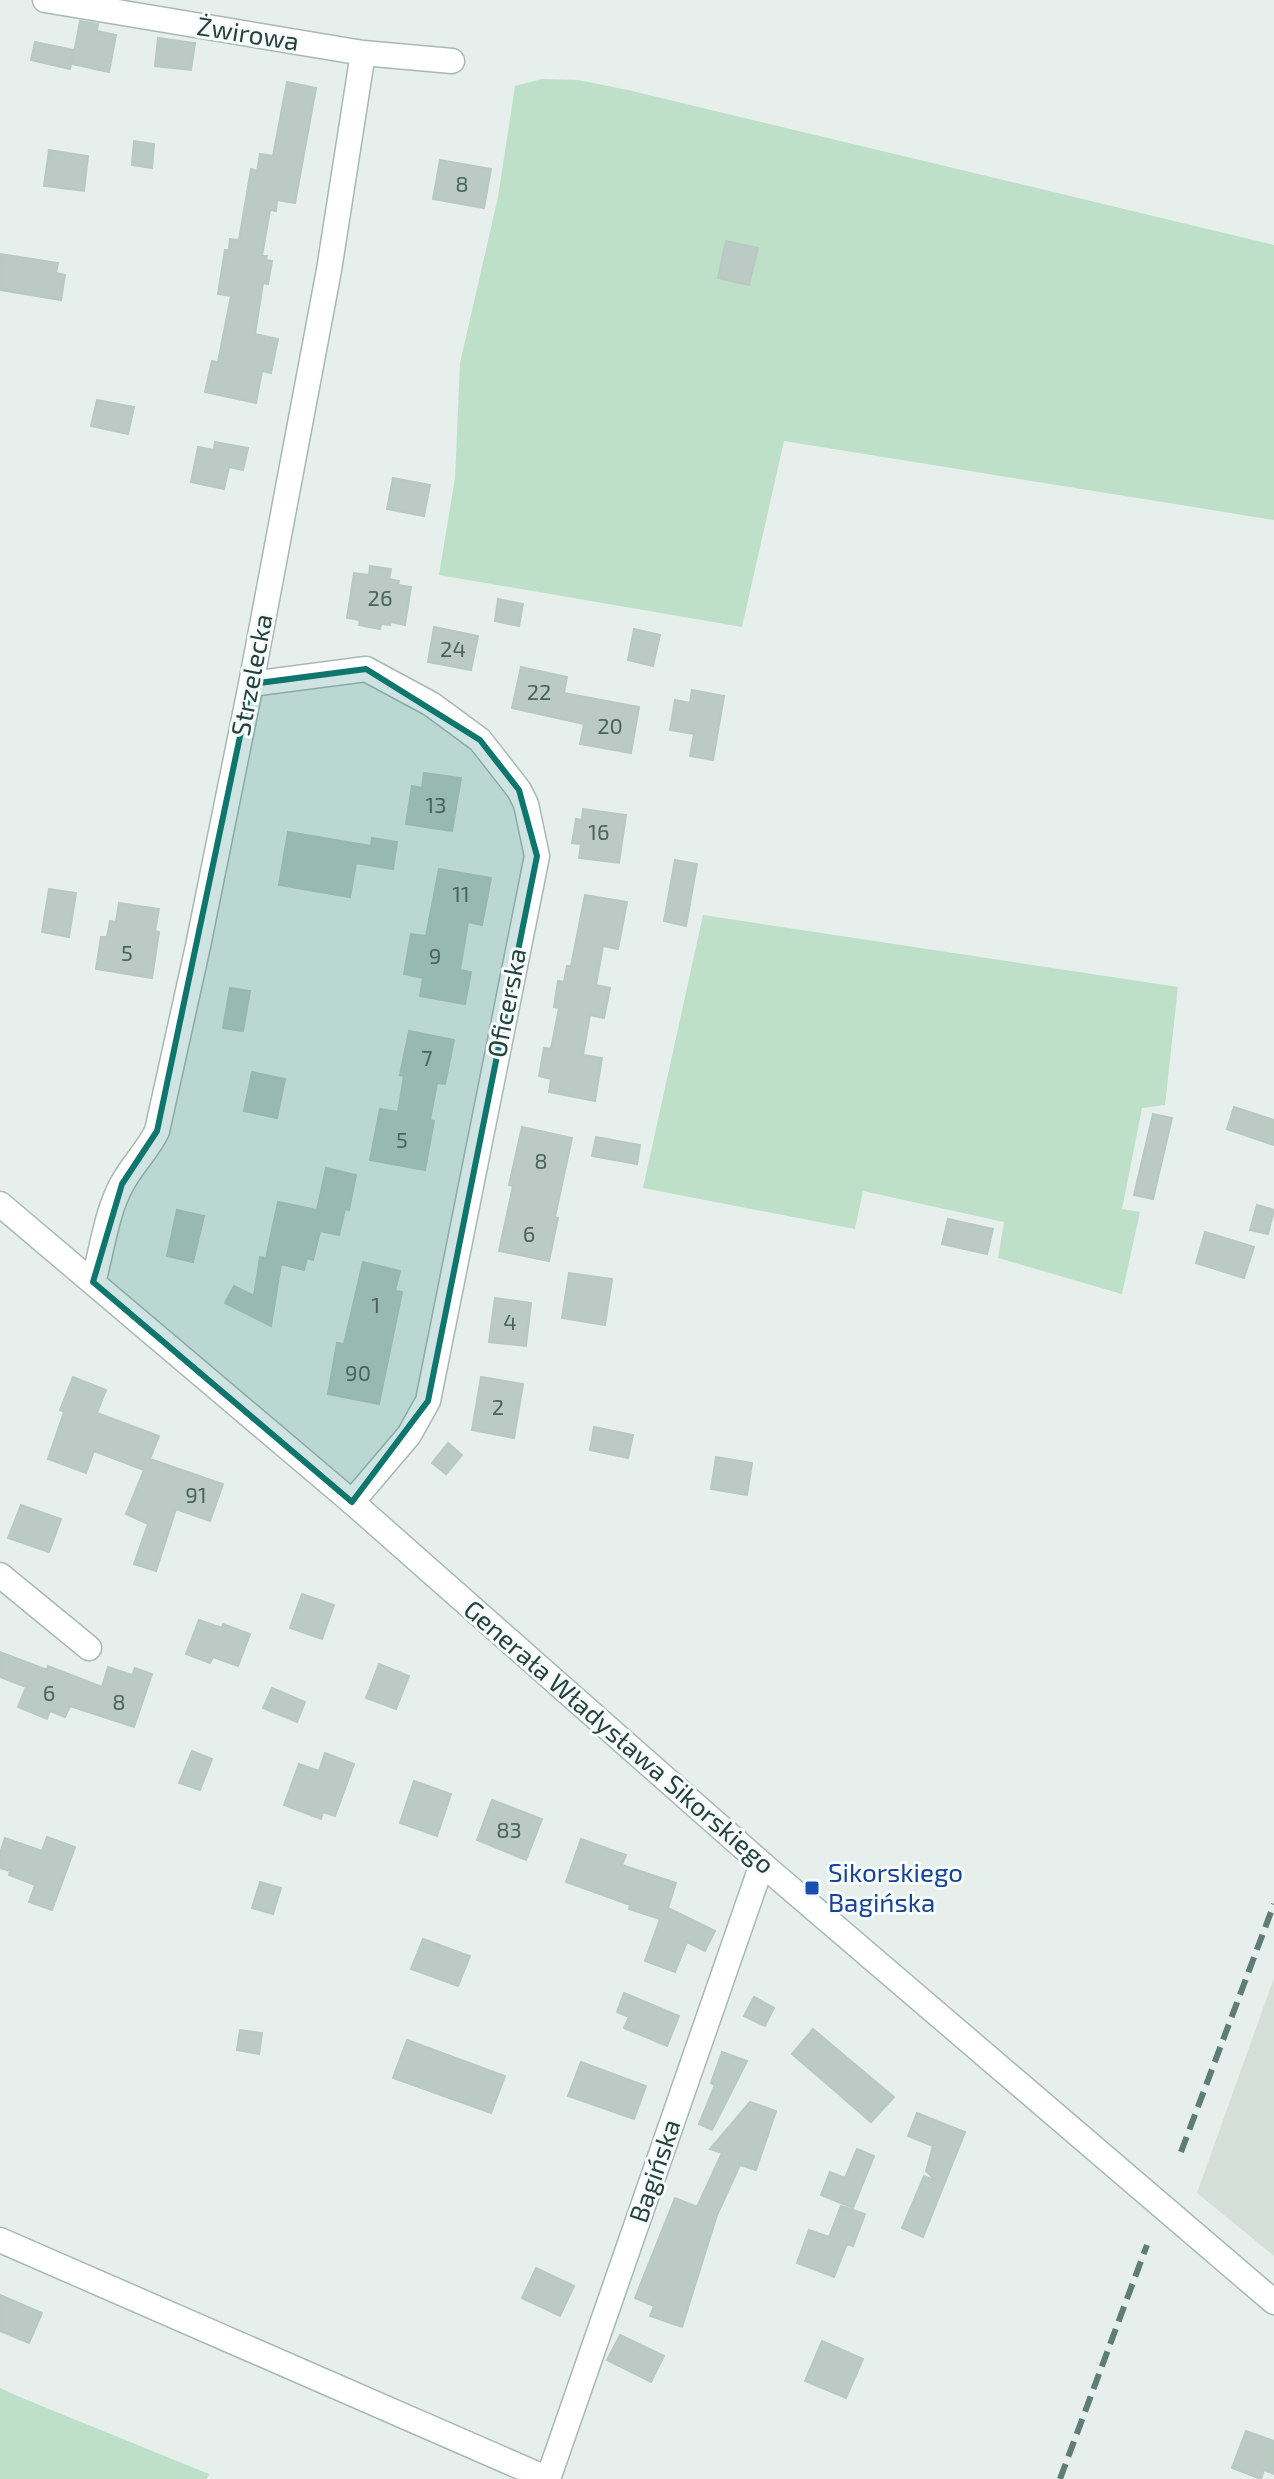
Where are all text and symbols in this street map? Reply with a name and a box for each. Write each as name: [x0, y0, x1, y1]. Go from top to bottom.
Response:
street label: Żwirowa: [195, 9, 301, 56]
house number: 8: [455, 170, 469, 196]
house number: 26: [368, 584, 392, 610]
street label: Strzelecka: [223, 611, 278, 738]
house number: 24: [440, 635, 466, 661]
house number: 22: [527, 678, 551, 704]
house number: 20: [597, 712, 623, 738]
house number: 13: [426, 791, 447, 817]
house number: 16: [588, 818, 610, 844]
house number: 11: [452, 880, 470, 906]
house number: 5: [121, 939, 133, 965]
house number: 9: [429, 942, 441, 968]
street label: Oficerska: [480, 945, 531, 1060]
house number: 7: [421, 1044, 433, 1070]
house number: 5: [396, 1126, 408, 1152]
house number: 8: [534, 1147, 548, 1173]
house number: 6: [523, 1220, 535, 1246]
house number: 1: [372, 1291, 380, 1317]
house number: 4: [503, 1308, 517, 1334]
house number: 90: [345, 1359, 371, 1385]
house number: 2: [492, 1393, 504, 1419]
house number: 91: [185, 1481, 207, 1507]
street label: Generała Władysława Sikorskiego: [459, 1593, 781, 1879]
house number: 6: [43, 1679, 55, 1705]
house number: 8: [112, 1688, 126, 1714]
house number: 83: [496, 1816, 522, 1842]
place label: Sikorskiego Bagińska: [828, 1856, 963, 1917]
marker: Sikorskiego Bagińska: [803, 1879, 821, 1897]
street label: Bagińska: [621, 2115, 686, 2226]

